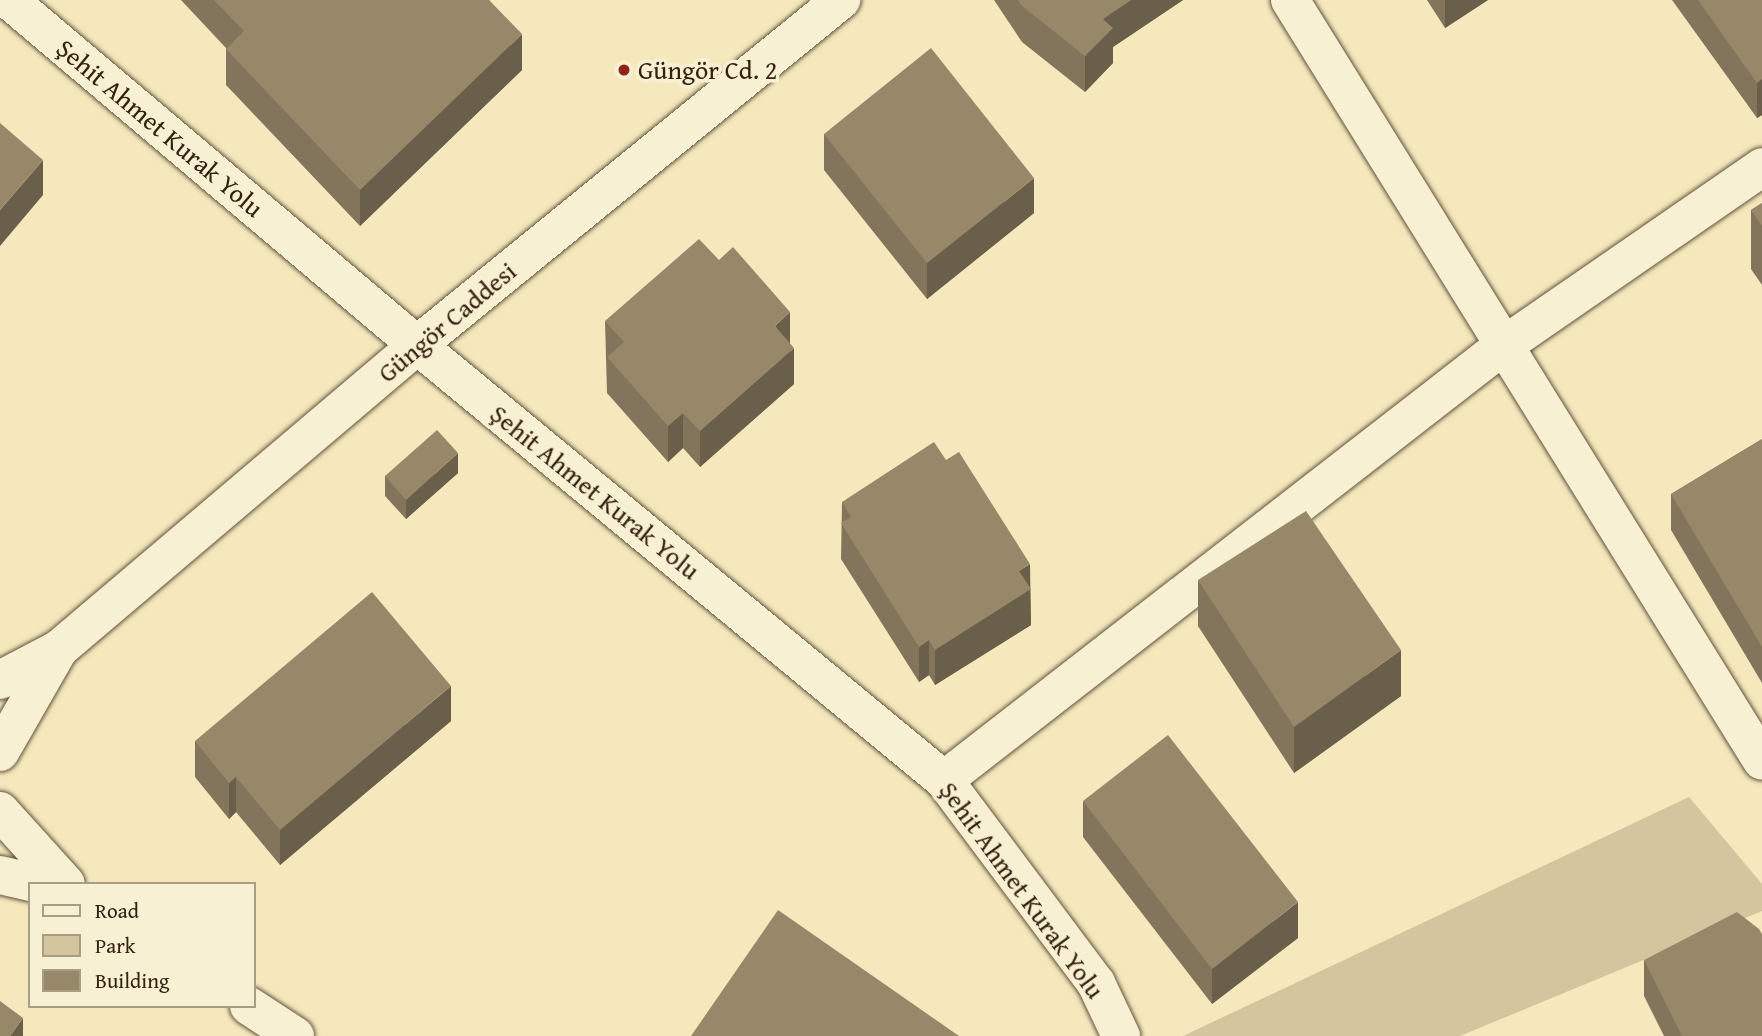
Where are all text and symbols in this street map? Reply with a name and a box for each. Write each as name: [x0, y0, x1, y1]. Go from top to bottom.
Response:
street label: Şehit Ahmet Kurak Yolu: [50, 32, 270, 224]
place label: Güngör Cd. 2: [638, 54, 777, 86]
marker: Güngör Cd. 2: [616, 62, 632, 78]
street label: Güngör Caddesi: [372, 255, 522, 389]
street label: Şehit Ahmet Kurak Yolu: [484, 398, 706, 586]
street label: Şehit Ahmet Kurak Yolu: [933, 776, 1111, 1004]
legend: [28, 882, 256, 1008]
text: Road: [95, 895, 139, 926]
text: Park: [95, 930, 136, 961]
text: Building: [95, 965, 169, 996]

